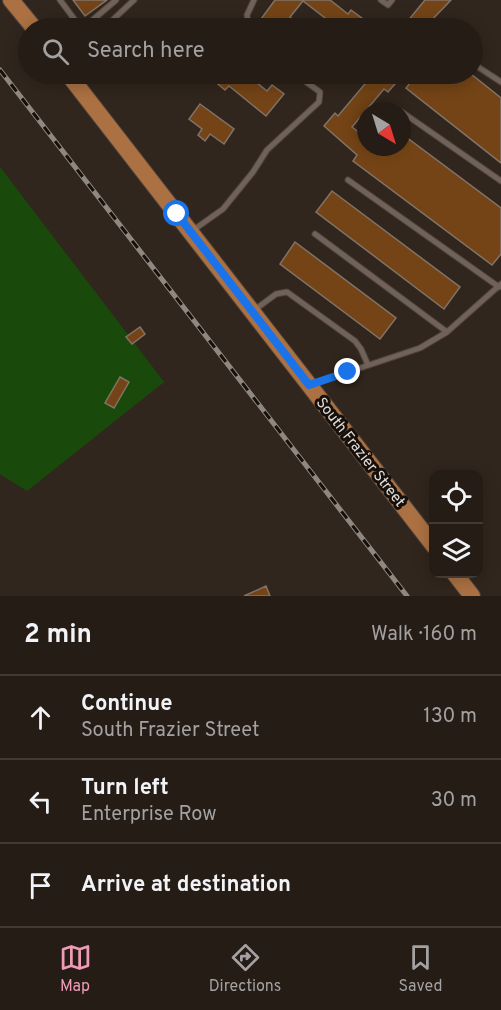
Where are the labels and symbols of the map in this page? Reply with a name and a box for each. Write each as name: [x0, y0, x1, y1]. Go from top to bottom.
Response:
north arrow: [357, 102, 411, 156]
route start: [163, 200, 189, 226]
route end: [334, 358, 360, 384]
street label: South Frazier Street: [311, 394, 409, 512]

